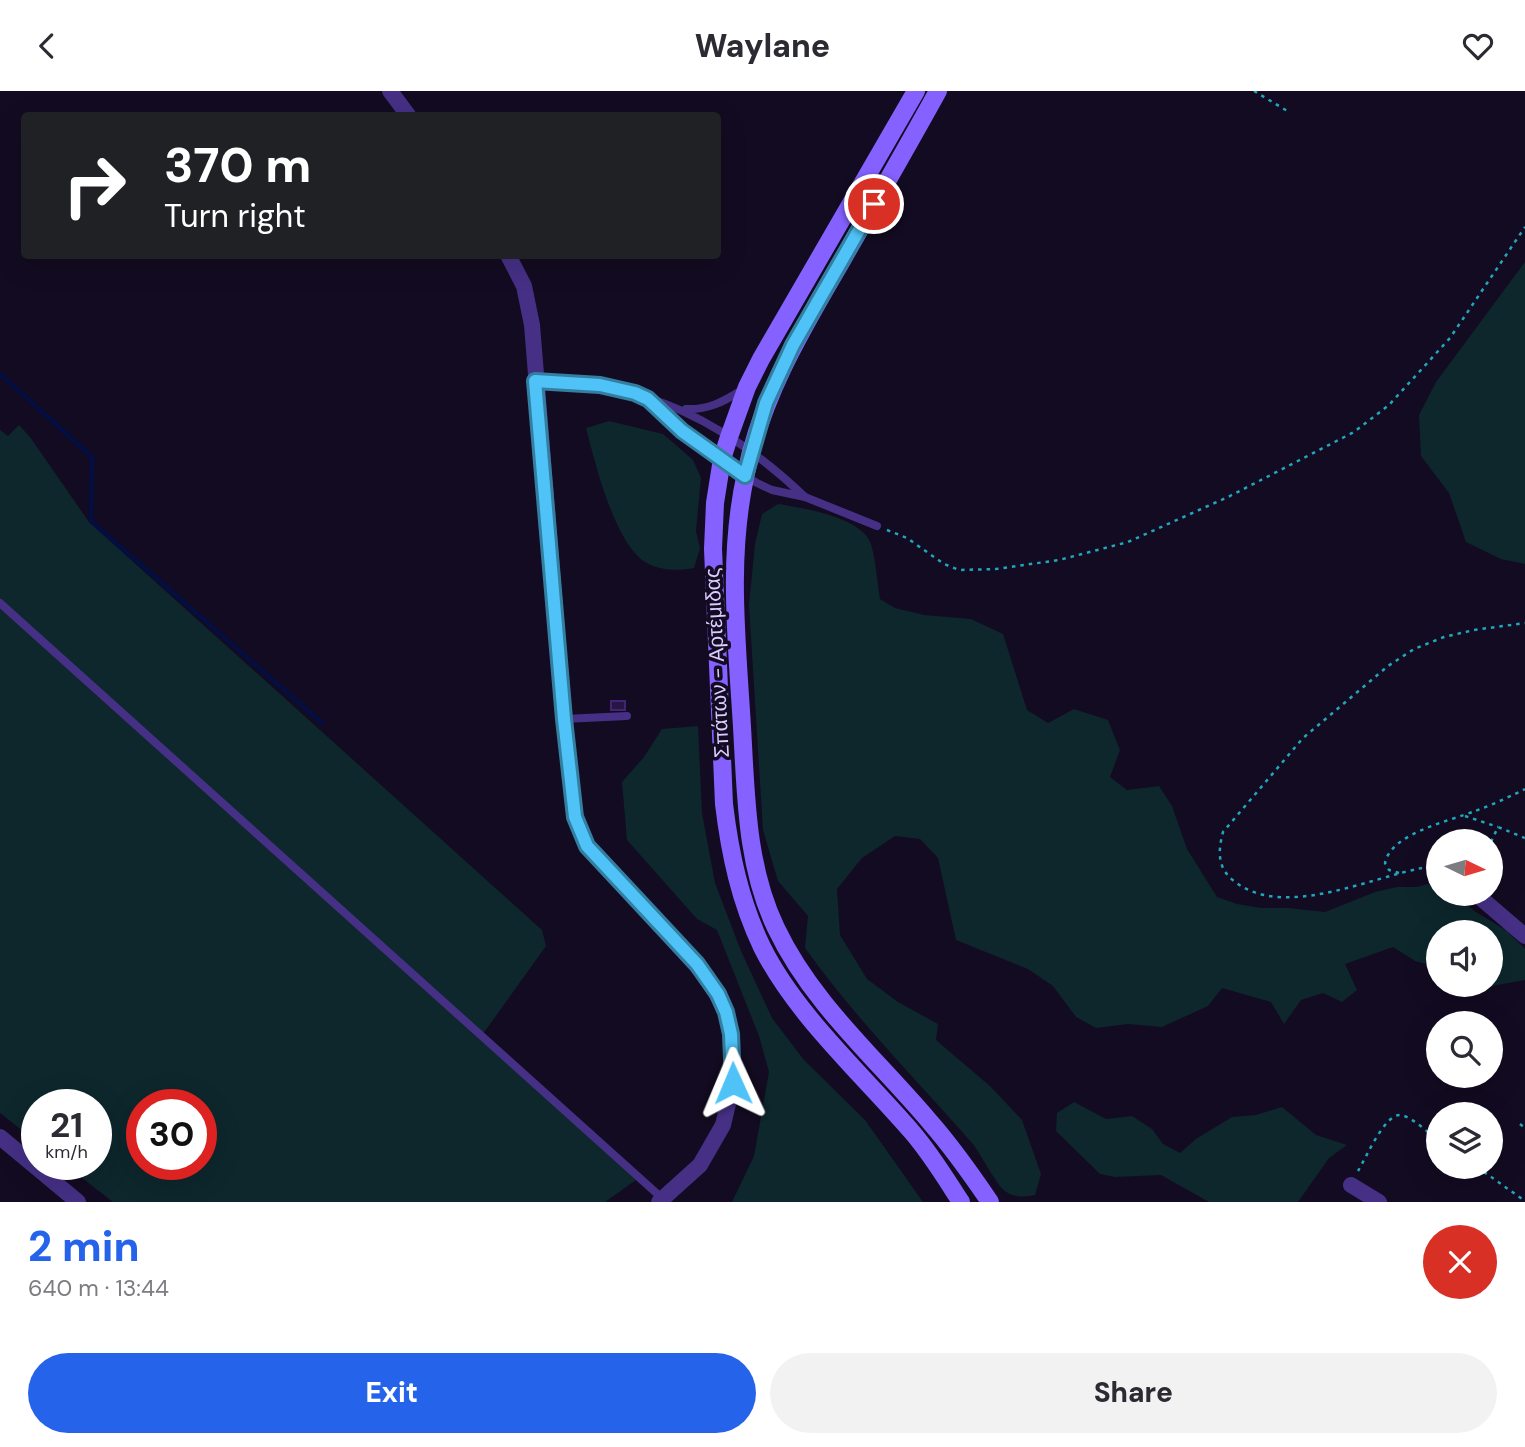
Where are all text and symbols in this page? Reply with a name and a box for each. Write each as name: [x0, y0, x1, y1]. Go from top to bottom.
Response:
text: Waylane: [695, 25, 830, 67]
icon: back: [28, 27, 66, 65]
icon: heart: [1459, 27, 1497, 65]
text: 370 m: [164, 133, 311, 197]
icon: right: [49, 140, 140, 231]
pin: [844, 174, 904, 234]
icon: arrive: [855, 185, 893, 223]
text: Turn right: [164, 195, 306, 237]
street label: Σπάτων - Αρτέμιδας: [698, 567, 736, 759]
north arrow: [1426, 829, 1503, 907]
map controls: [1426, 829, 1503, 1179]
button: sound: [1426, 920, 1503, 997]
button: search: [1426, 1011, 1503, 1088]
position arrow: [696, 1046, 770, 1120]
speed limit sign: 30: [126, 1089, 217, 1180]
text: 21: [50, 1102, 83, 1148]
button: layers: [1426, 1102, 1503, 1179]
text: km/h: [45, 1140, 88, 1164]
text: 2 min: [28, 1219, 139, 1274]
button: close: [1423, 1225, 1497, 1299]
text: 640 m · 13:44: [28, 1273, 169, 1303]
button: Exit: [28, 1353, 756, 1433]
button: Share: [770, 1353, 1497, 1433]

